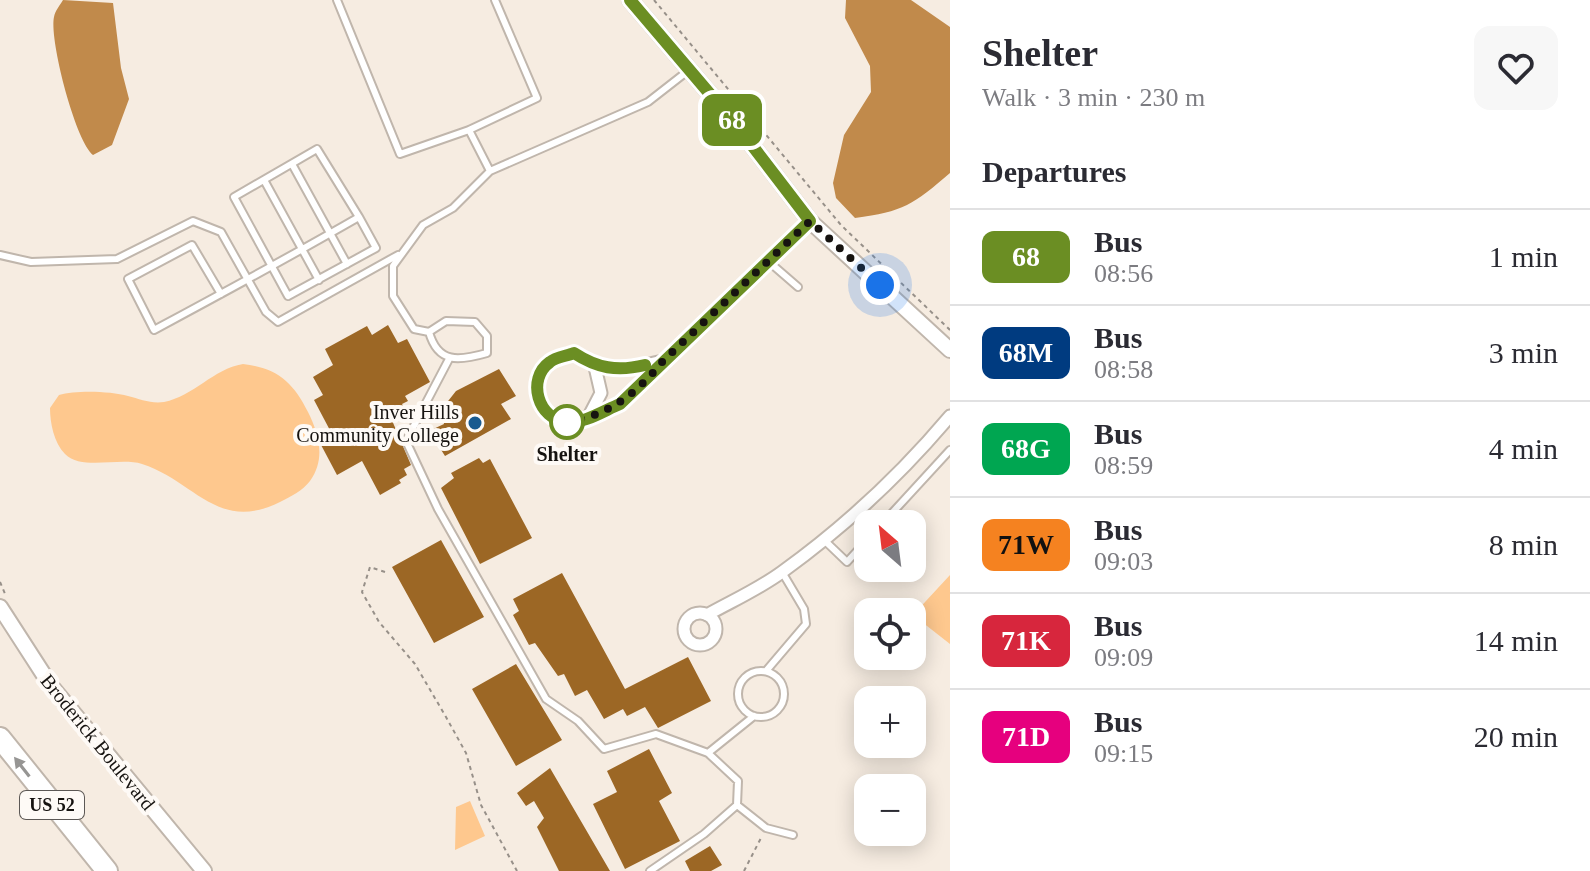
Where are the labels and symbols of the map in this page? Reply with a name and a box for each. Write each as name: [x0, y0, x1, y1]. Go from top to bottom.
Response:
line badge: 68: [696, 94, 768, 146]
your location: [860, 265, 900, 305]
place label: Inver Hills Community College: [296, 401, 459, 447]
marker: Shelter: [550, 405, 584, 439]
marker: Inver Hills Community College: [466, 414, 484, 432]
place label: Shelter: [536, 443, 598, 465]
north arrow: [854, 510, 926, 582]
street label: Broderick Boulevard: [36, 670, 160, 814]
one-way arrow: [14, 757, 31, 777]
road number: US 52: [20, 791, 84, 819]

